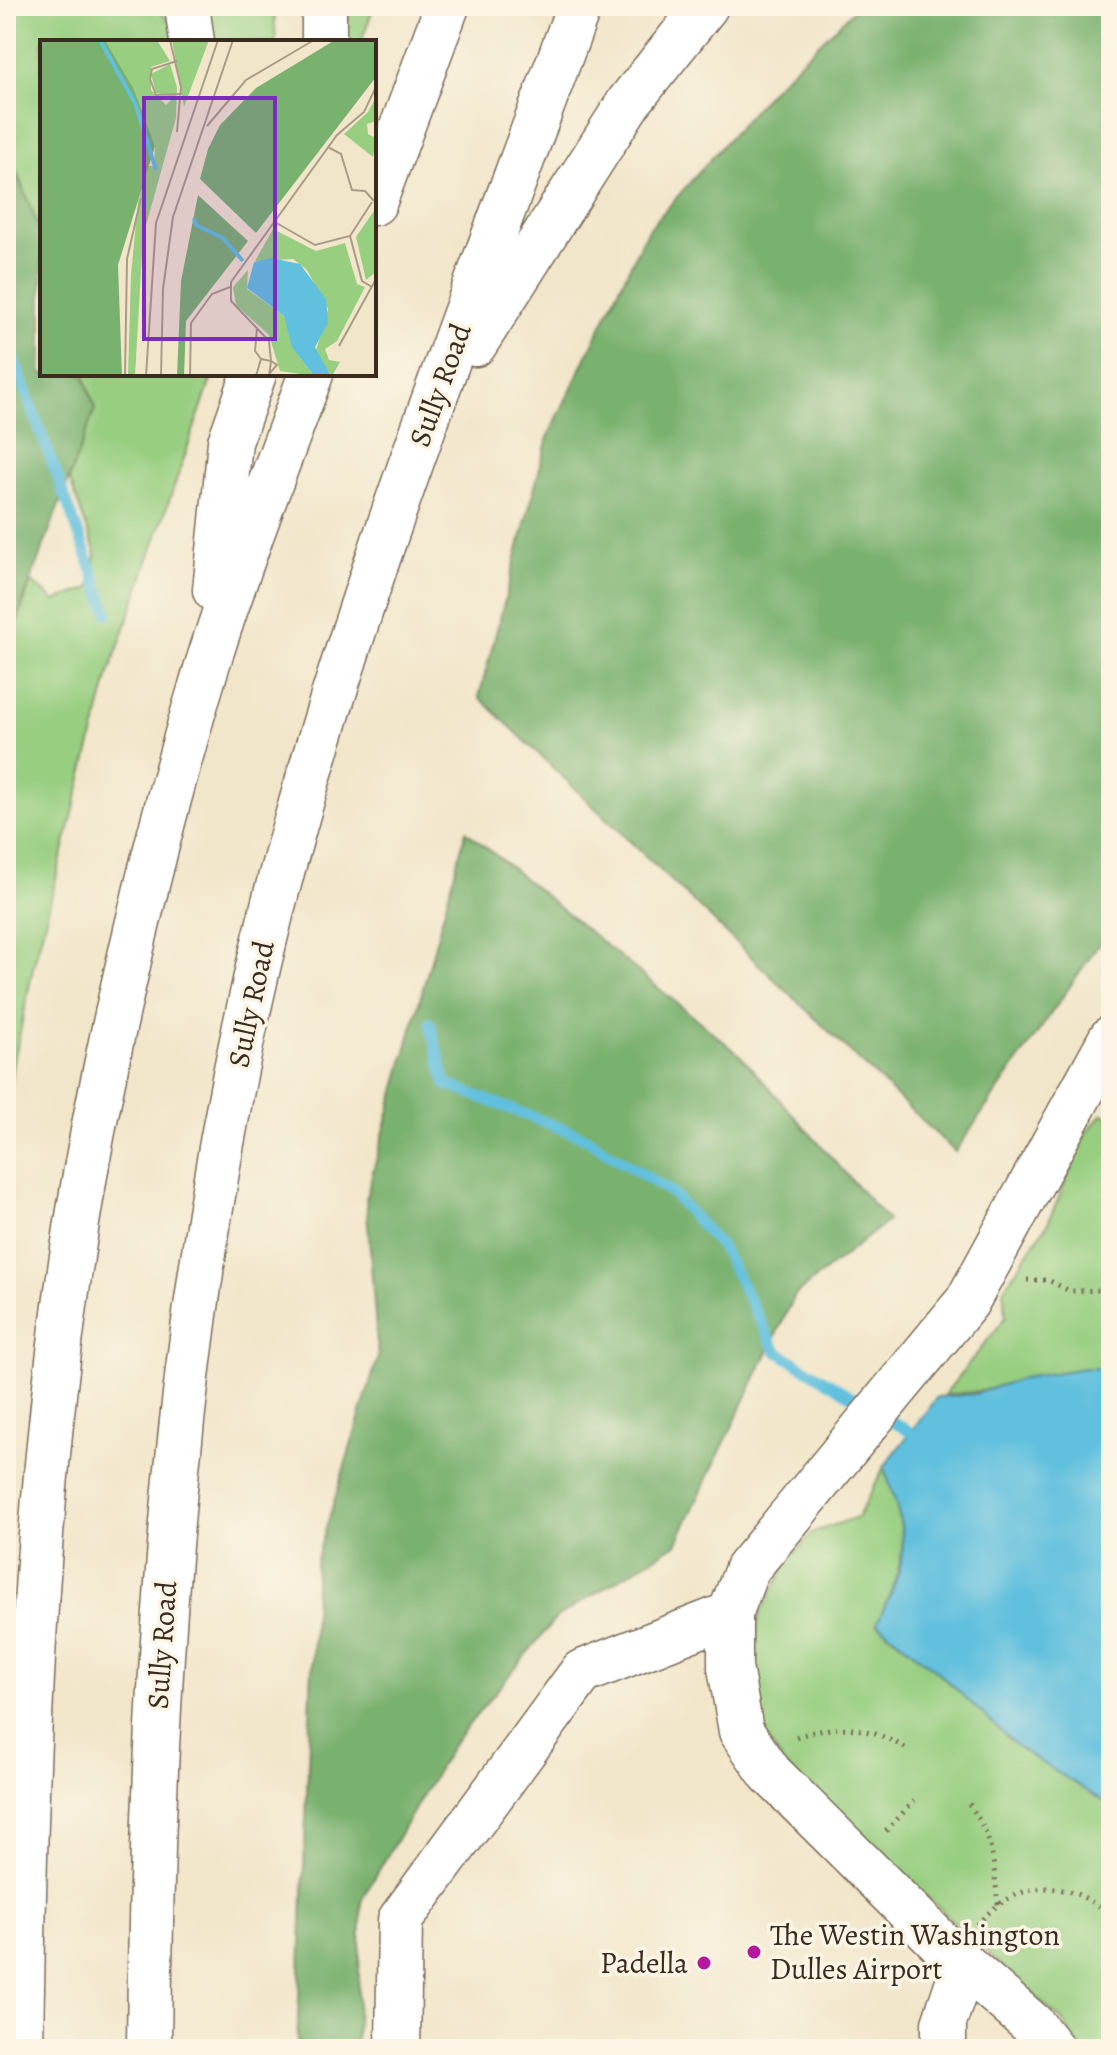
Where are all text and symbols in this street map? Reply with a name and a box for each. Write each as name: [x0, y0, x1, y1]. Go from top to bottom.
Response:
inset map: [40, 40, 376, 376]
street label: Sully Road: [399, 317, 481, 452]
street label: Sully Road: [218, 936, 284, 1071]
street label: Sully Road: [138, 1579, 186, 1711]
place label: The Westin Washington Dulles Airport: [770, 1915, 1060, 1989]
place label: Padella: [600, 1943, 688, 1983]
marker: The Westin Washington Dulles Airport: [745, 1943, 763, 1961]
marker: Padella: [695, 1954, 713, 1972]

